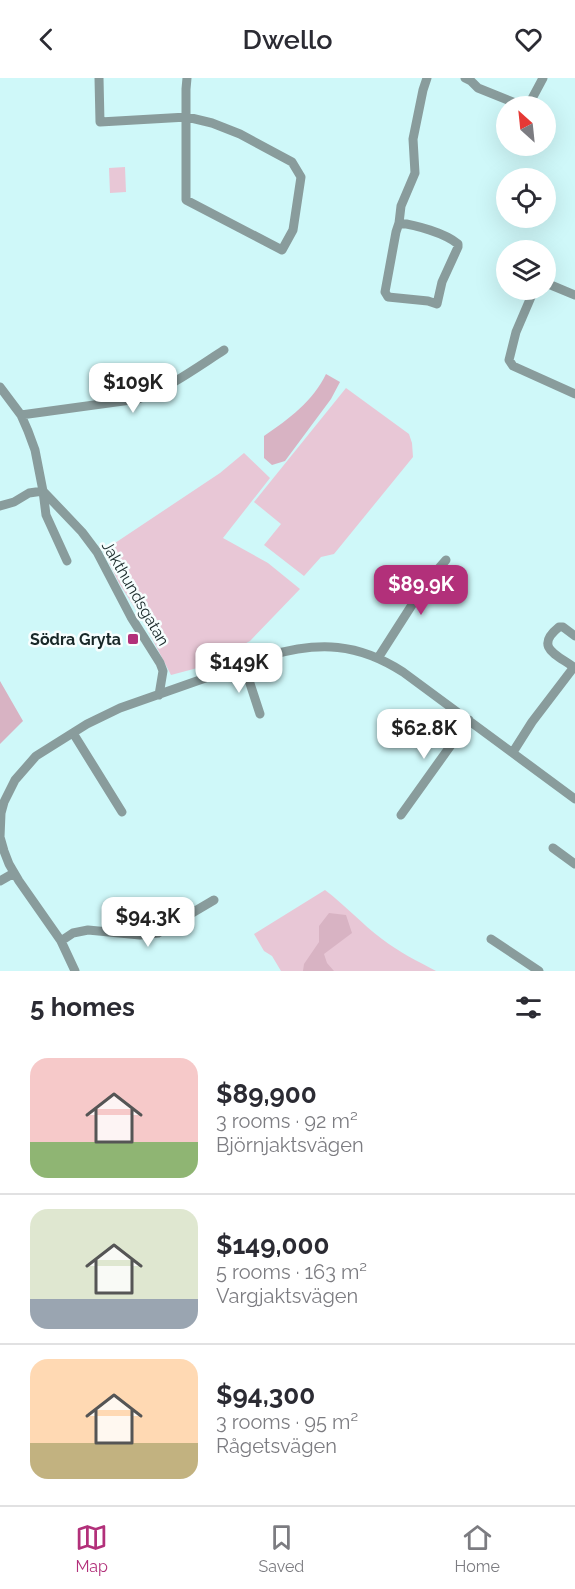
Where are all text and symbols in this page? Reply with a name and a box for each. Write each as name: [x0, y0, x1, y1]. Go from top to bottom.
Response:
icon: back: [30, 23, 63, 56]
icon: heart: [512, 23, 545, 56]
text: Dwello: [243, 24, 332, 55]
north arrow: [496, 96, 556, 156]
map controls: [496, 96, 556, 300]
button: locate: [496, 168, 556, 228]
button: layers: [496, 240, 556, 300]
pin: $109K: [91, 363, 175, 414]
text: $109K: [103, 370, 163, 394]
street label: Jakthundsgatan: [98, 537, 173, 649]
pin: $89.9K: [372, 565, 470, 616]
text: $89.9K: [388, 572, 454, 596]
place label: Södra Gryta: [30, 630, 121, 649]
marker: Södra Gryta: [126, 632, 140, 646]
pin: $149K: [197, 643, 281, 694]
text: $149K: [209, 650, 269, 674]
pin: $62.8K: [375, 709, 473, 760]
text: $62.8K: [391, 716, 457, 740]
pin: $94.3K: [99, 897, 197, 948]
text: $94.3K: [116, 904, 180, 928]
icon: filters: [512, 991, 545, 1024]
text: 5 homes: [30, 992, 135, 1022]
text: $89,900: [216, 1079, 317, 1109]
icon: home: [78, 1082, 150, 1154]
text: 3 rooms · 92 m²: [216, 1109, 358, 1133]
text: Björnjaktsvägen: [216, 1133, 364, 1157]
text: $149,000: [216, 1230, 329, 1260]
icon: home: [78, 1233, 150, 1305]
text: 5 rooms · 163 m²: [216, 1260, 367, 1284]
text: Vargjaktsvägen: [216, 1284, 358, 1308]
text: $94,300: [216, 1380, 315, 1410]
icon: home: [78, 1383, 150, 1455]
text: 3 rooms · 95 m²: [216, 1410, 358, 1434]
text: Rågetsvägen: [216, 1434, 337, 1458]
tab: Map: [75, 1521, 108, 1576]
tab: Saved: [258, 1521, 304, 1576]
tab: Home: [455, 1521, 500, 1576]

